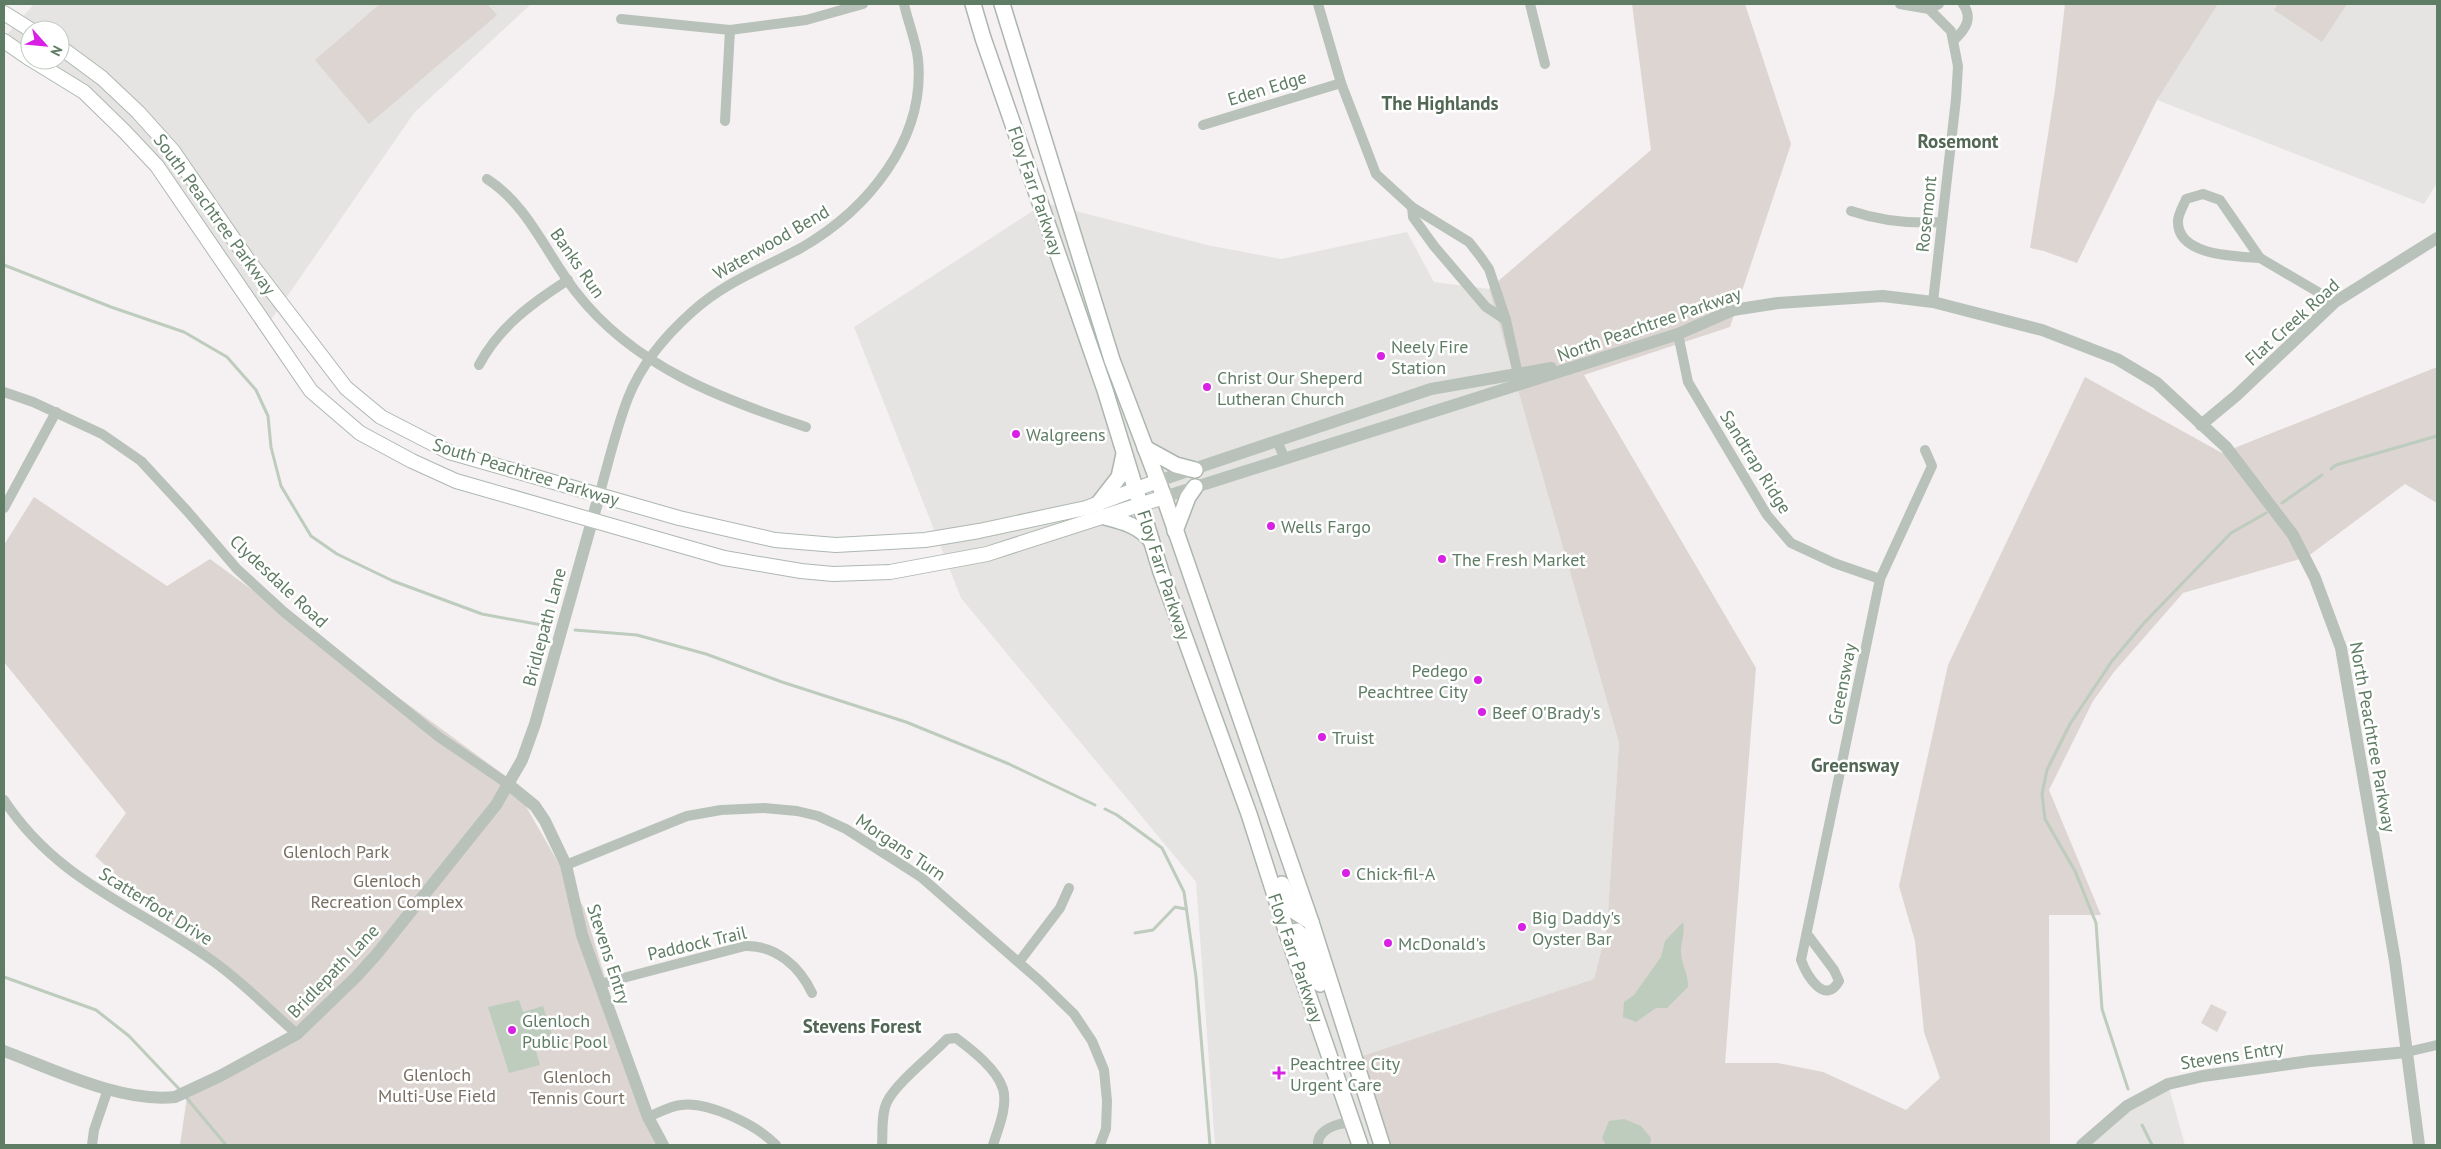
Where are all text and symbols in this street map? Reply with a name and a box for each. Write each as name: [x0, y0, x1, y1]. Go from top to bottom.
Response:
north arrow: [20, 20, 70, 70]
text: N: [46, 43, 67, 59]
street label: Eden Edge: [1225, 65, 1309, 111]
district label: The Highlands: [1381, 91, 1499, 115]
street label: Floy Farr Parkway: [1003, 123, 1069, 259]
street label: South Peachtree Parkway: [149, 129, 282, 300]
district label: Rosemont: [1918, 129, 1999, 153]
street label: Rosemont: [1911, 175, 1941, 253]
street label: Waterwood Bend: [709, 199, 833, 285]
street label: Banks Run: [546, 223, 610, 303]
street label: Flat Creek Road: [2240, 273, 2344, 371]
street label: North Peachtree Parkway: [1554, 281, 1745, 366]
place label: Neely Fire Station: [1391, 335, 1468, 379]
marker: Neely Fire Station: [1375, 350, 1387, 362]
place label: Christ Our Sheperd Lutheran Church: [1217, 366, 1363, 410]
marker: Christ Our Sheperd Lutheran Church: [1201, 381, 1213, 393]
street label: Sandtrap Ridge: [1715, 406, 1797, 518]
place label: Walgreens: [1026, 423, 1106, 446]
marker: Walgreens: [1010, 428, 1022, 440]
street label: South Peachtree Parkway: [430, 433, 623, 512]
street label: Floy Farr Parkway: [1132, 507, 1196, 644]
place label: Wells Fargo: [1281, 515, 1371, 538]
marker: Wells Fargo: [1265, 520, 1277, 532]
street label: Clydesdale Road: [225, 530, 333, 632]
place label: The Fresh Market: [1452, 548, 1586, 571]
marker: The Fresh Market: [1436, 553, 1448, 565]
street label: Bridlepath Lane: [517, 565, 571, 689]
street label: Greensway: [1823, 640, 1861, 727]
street label: North Peachtree Parkway: [2345, 640, 2401, 835]
place label: Pedego Peachtree City: [1358, 659, 1469, 703]
marker: Pedego Peachtree City: [1472, 674, 1484, 686]
place label: Beef O'Brady's: [1492, 701, 1601, 724]
marker: Beef O'Brady's: [1476, 706, 1488, 718]
place label: Truist: [1332, 726, 1374, 749]
marker: Truist: [1316, 731, 1328, 743]
district label: Greensway: [1811, 753, 1900, 777]
street label: Morgans Turn: [851, 808, 951, 886]
park label: Glenloch Park: [283, 840, 389, 863]
street label: Scatterfoot Drive: [95, 862, 217, 950]
place label: Chick-fil-A: [1356, 862, 1436, 885]
marker: Chick-fil-A: [1340, 867, 1352, 879]
park label: Glenloch Recreation Complex: [310, 869, 464, 913]
street label: Floy Farr Parkway: [1263, 890, 1329, 1026]
street label: Stevens Entry: [582, 901, 636, 1008]
place label: Big Daddy's Oyster Bar: [1532, 906, 1621, 950]
street label: Bridlepath Lane: [282, 919, 384, 1023]
street label: Paddock Trail: [645, 920, 750, 966]
marker: Big Daddy's Oyster Bar: [1516, 921, 1528, 933]
place label: McDonald's: [1398, 932, 1486, 955]
marker: McDonald's: [1382, 937, 1394, 949]
place label: Glenloch Public Pool: [522, 1009, 608, 1053]
district label: Stevens Forest: [803, 1014, 922, 1038]
marker: Glenloch Public Pool: [506, 1024, 518, 1036]
street label: Stevens Entry: [2179, 1035, 2286, 1075]
place label: Peachtree City Urgent Care: [1290, 1052, 1401, 1096]
park label: Glenloch Multi-Use Field: [378, 1063, 496, 1107]
park label: Glenloch Tennis Court: [529, 1065, 625, 1109]
marker: Peachtree City Urgent Care: [1272, 1066, 1286, 1080]

